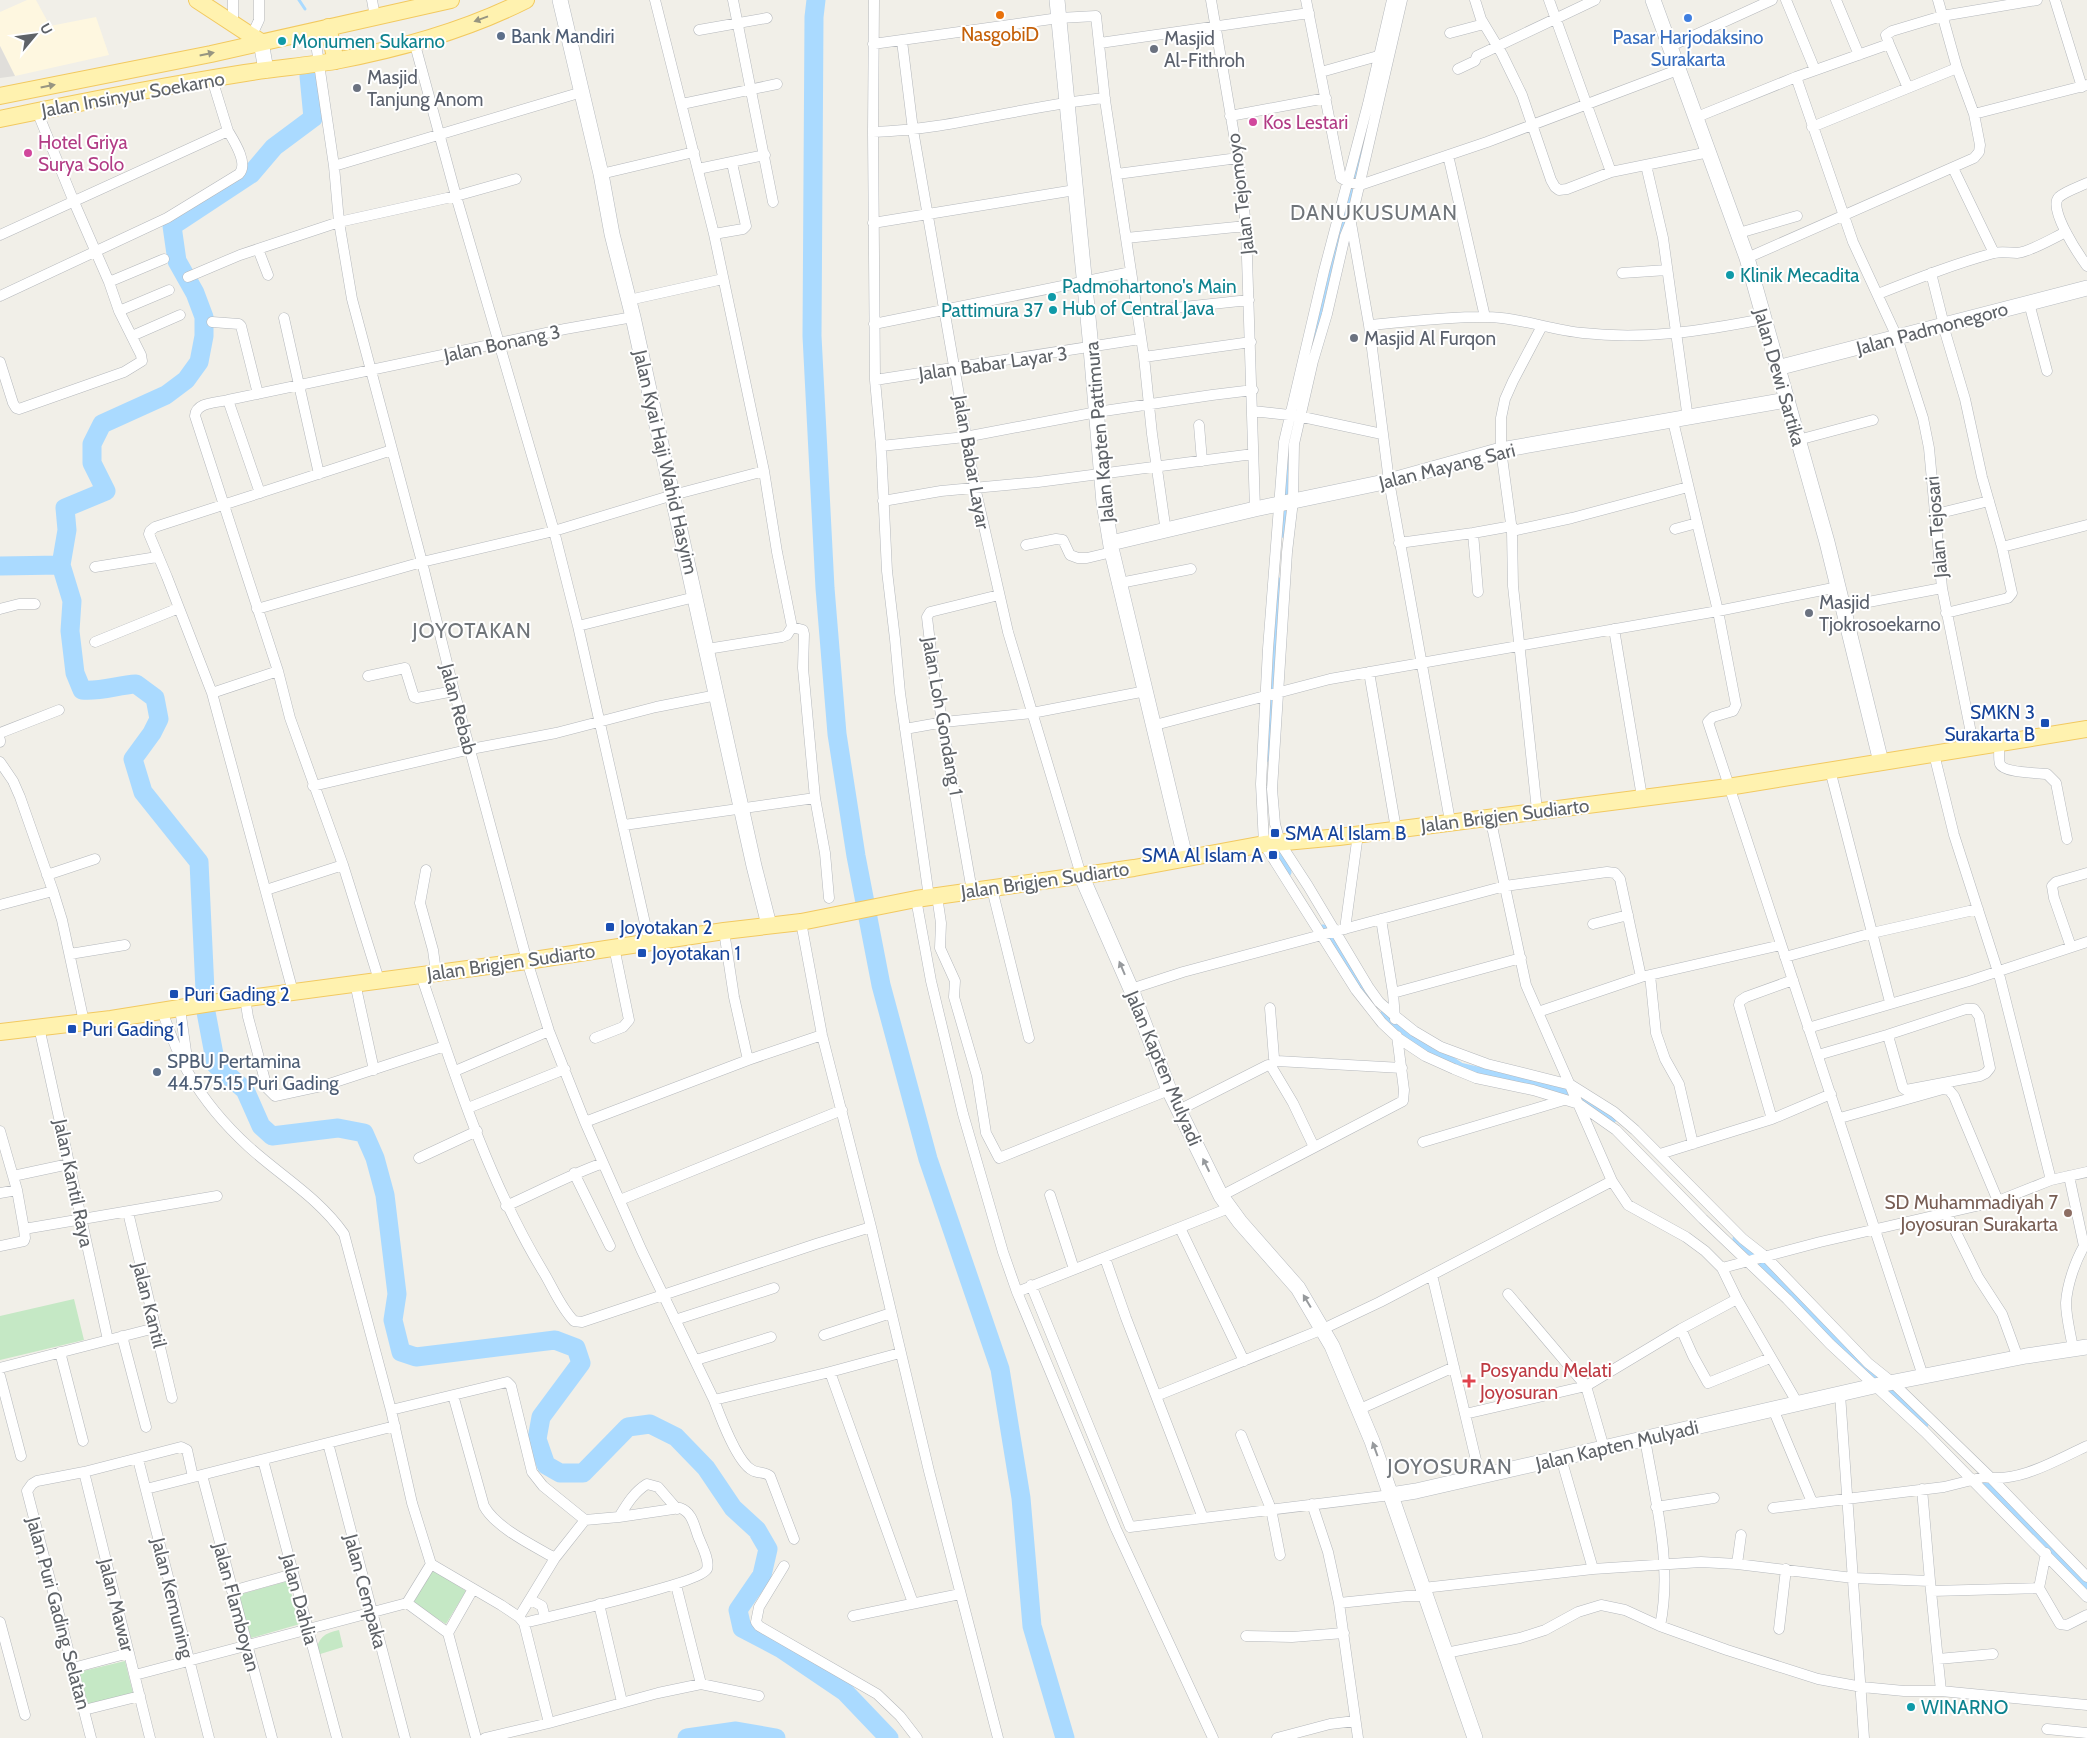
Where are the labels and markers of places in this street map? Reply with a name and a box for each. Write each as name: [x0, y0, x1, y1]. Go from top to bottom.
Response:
marker: NasgobiD: [994, 9, 1006, 21]
marker: Pasar Harjodaksino Surakarta: [1682, 12, 1694, 24]
place label: NasgobiD: [961, 23, 1039, 46]
place label: Bank Mandiri: [511, 25, 615, 48]
place label: Pasar Harjodaksino Surakarta: [1613, 26, 1763, 71]
place label: Masjid Al-Fithroh: [1164, 27, 1245, 72]
place label: Monumen Sukarno: [292, 30, 445, 53]
marker: Bank Mandiri: [495, 30, 507, 42]
marker: Monumen Sukarno: [276, 35, 288, 47]
marker: Masjid Al-Fithroh: [1148, 43, 1160, 55]
place label: Masjid Tanjung Anom: [367, 66, 484, 111]
marker: Masjid Tanjung Anom: [351, 82, 363, 94]
place label: Kos Lestari: [1263, 111, 1348, 134]
marker: Kos Lestari: [1247, 116, 1259, 128]
place label: Hotel Griya Surya Solo: [38, 131, 128, 176]
marker: Hotel Griya Surya Solo: [22, 147, 34, 159]
place label: Klinik Mecadita: [1740, 264, 1859, 287]
marker: Klinik Mecadita: [1724, 269, 1736, 281]
place label: Padmohartono's Main Hub of Central Java: [1062, 275, 1237, 320]
marker: Padmohartono's Main Hub of Central Java: [1046, 291, 1058, 303]
place label: Pattimura 37: [941, 299, 1043, 322]
marker: Pattimura 37: [1047, 304, 1059, 316]
place label: Masjid Al Furqon: [1364, 327, 1496, 350]
marker: Masjid Al Furqon: [1348, 332, 1360, 344]
place label: Masjid Tjokrosoekarno: [1819, 591, 1941, 636]
marker: Masjid Tjokrosoekarno: [1803, 607, 1815, 619]
place label: SMKN 3 Surakarta B: [1944, 701, 2035, 746]
marker: SMKN 3 Surakarta B: [2039, 717, 2051, 729]
place label: SMA Al Islam B: [1285, 822, 1406, 845]
marker: SMA Al Islam B: [1269, 827, 1281, 839]
place label: SMA Al Islam A: [1141, 844, 1263, 867]
marker: SMA Al Islam A: [1267, 849, 1279, 861]
place label: Joyotakan 2: [619, 916, 712, 939]
marker: Joyotakan 2: [604, 921, 616, 933]
place label: Joyotakan 1: [651, 942, 741, 965]
marker: Joyotakan 1: [636, 947, 648, 959]
place label: Puri Gading 2: [184, 983, 290, 1006]
marker: Puri Gading 2: [168, 988, 180, 1000]
place label: Puri Gading 1: [82, 1018, 184, 1041]
marker: Puri Gading 1: [66, 1023, 78, 1035]
place label: SPBU Pertamina 44.575.15 Puri Gading: [167, 1050, 339, 1095]
marker: SPBU Pertamina 44.575.15 Puri Gading: [151, 1066, 163, 1078]
place label: SD Muhammadiyah 7 Joyosuran Surakarta: [1884, 1191, 2058, 1236]
marker: SD Muhammadiyah 7 Joyosuran Surakarta: [2062, 1207, 2074, 1219]
place label: Posyandu Melati Joyosuran: [1479, 1359, 1612, 1404]
marker: Posyandu Melati Joyosuran: [1462, 1374, 1476, 1388]
place label: WINARNO: [1921, 1696, 2008, 1719]
marker: WINARNO: [1905, 1701, 1917, 1713]

